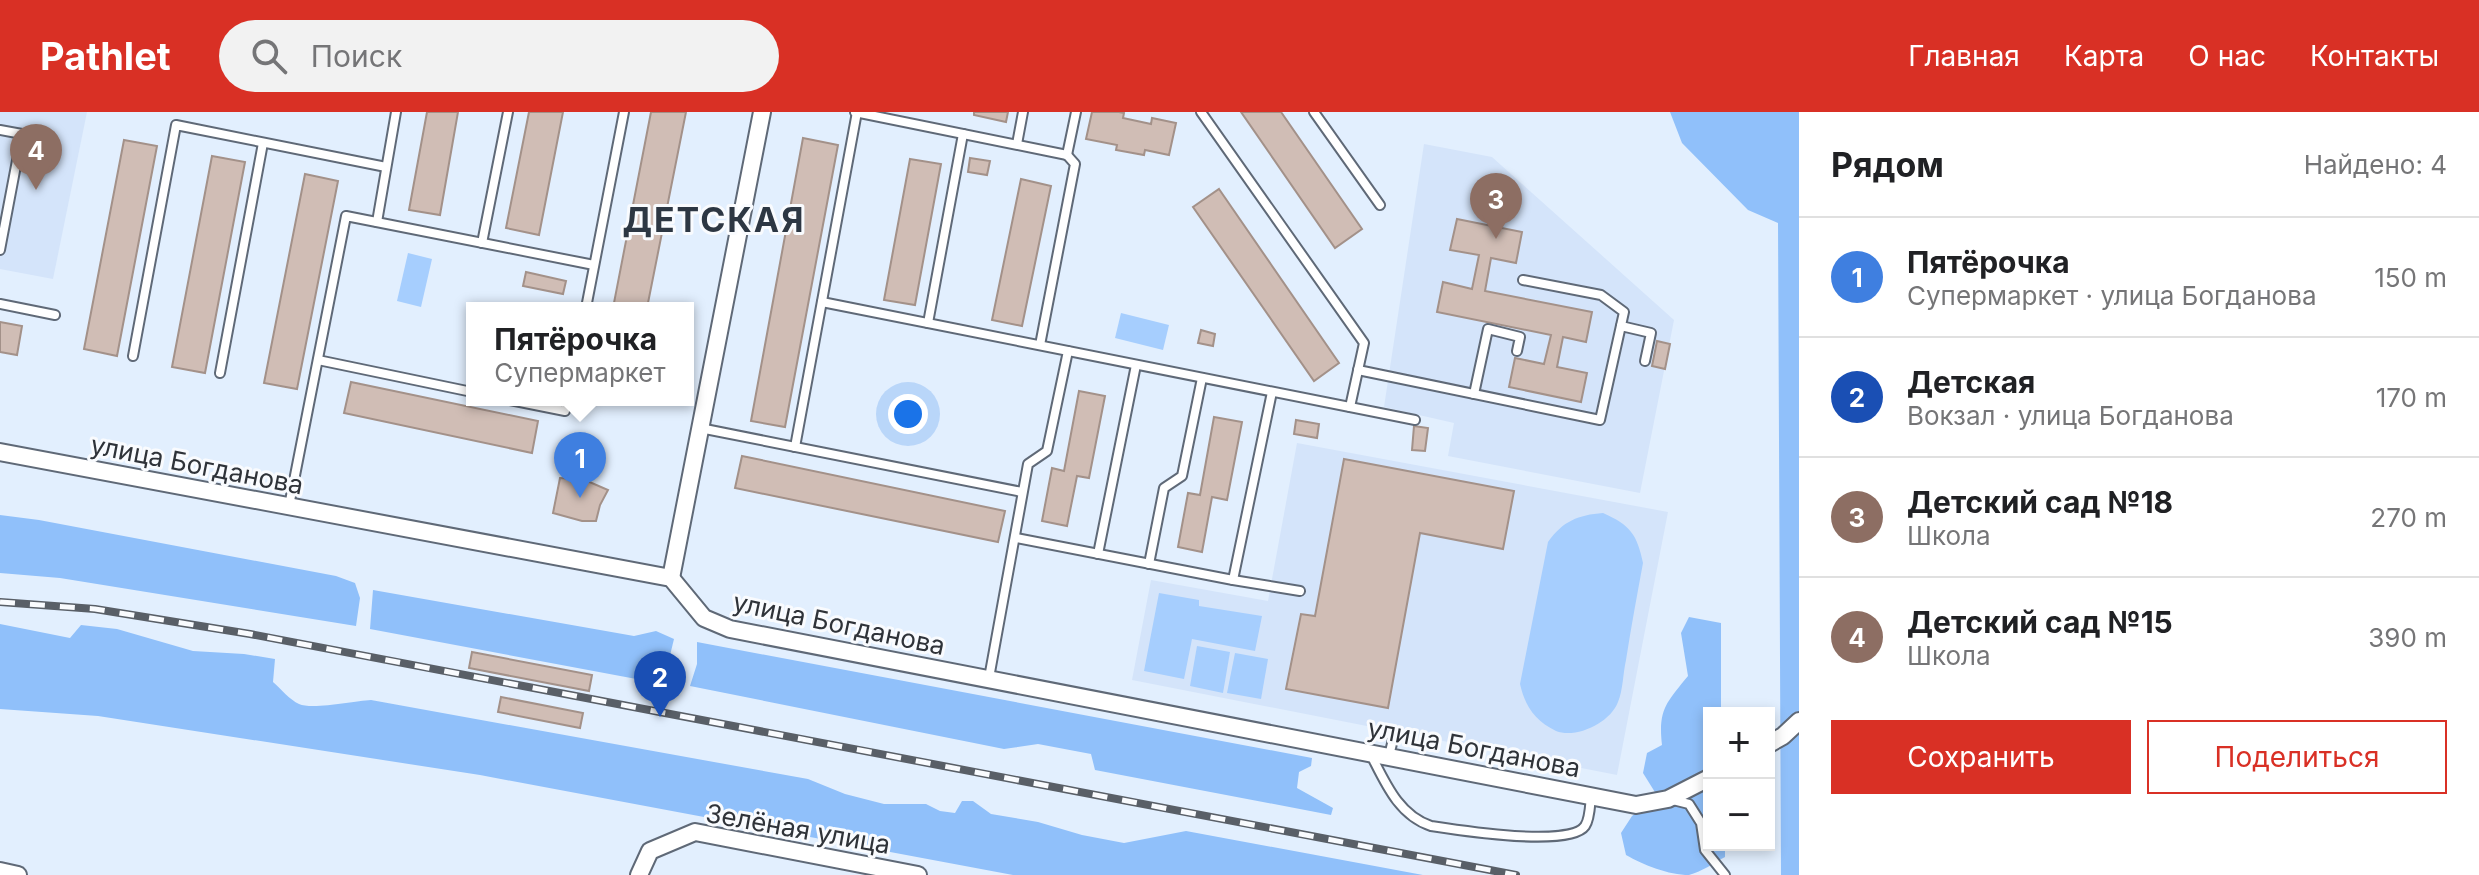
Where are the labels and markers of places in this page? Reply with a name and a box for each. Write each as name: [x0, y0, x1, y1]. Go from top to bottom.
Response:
pin: 4: [10, 124, 62, 190]
pin: 3: [1470, 173, 1522, 239]
pin: 1: [554, 432, 606, 498]
pin: 2: [634, 651, 686, 717]

